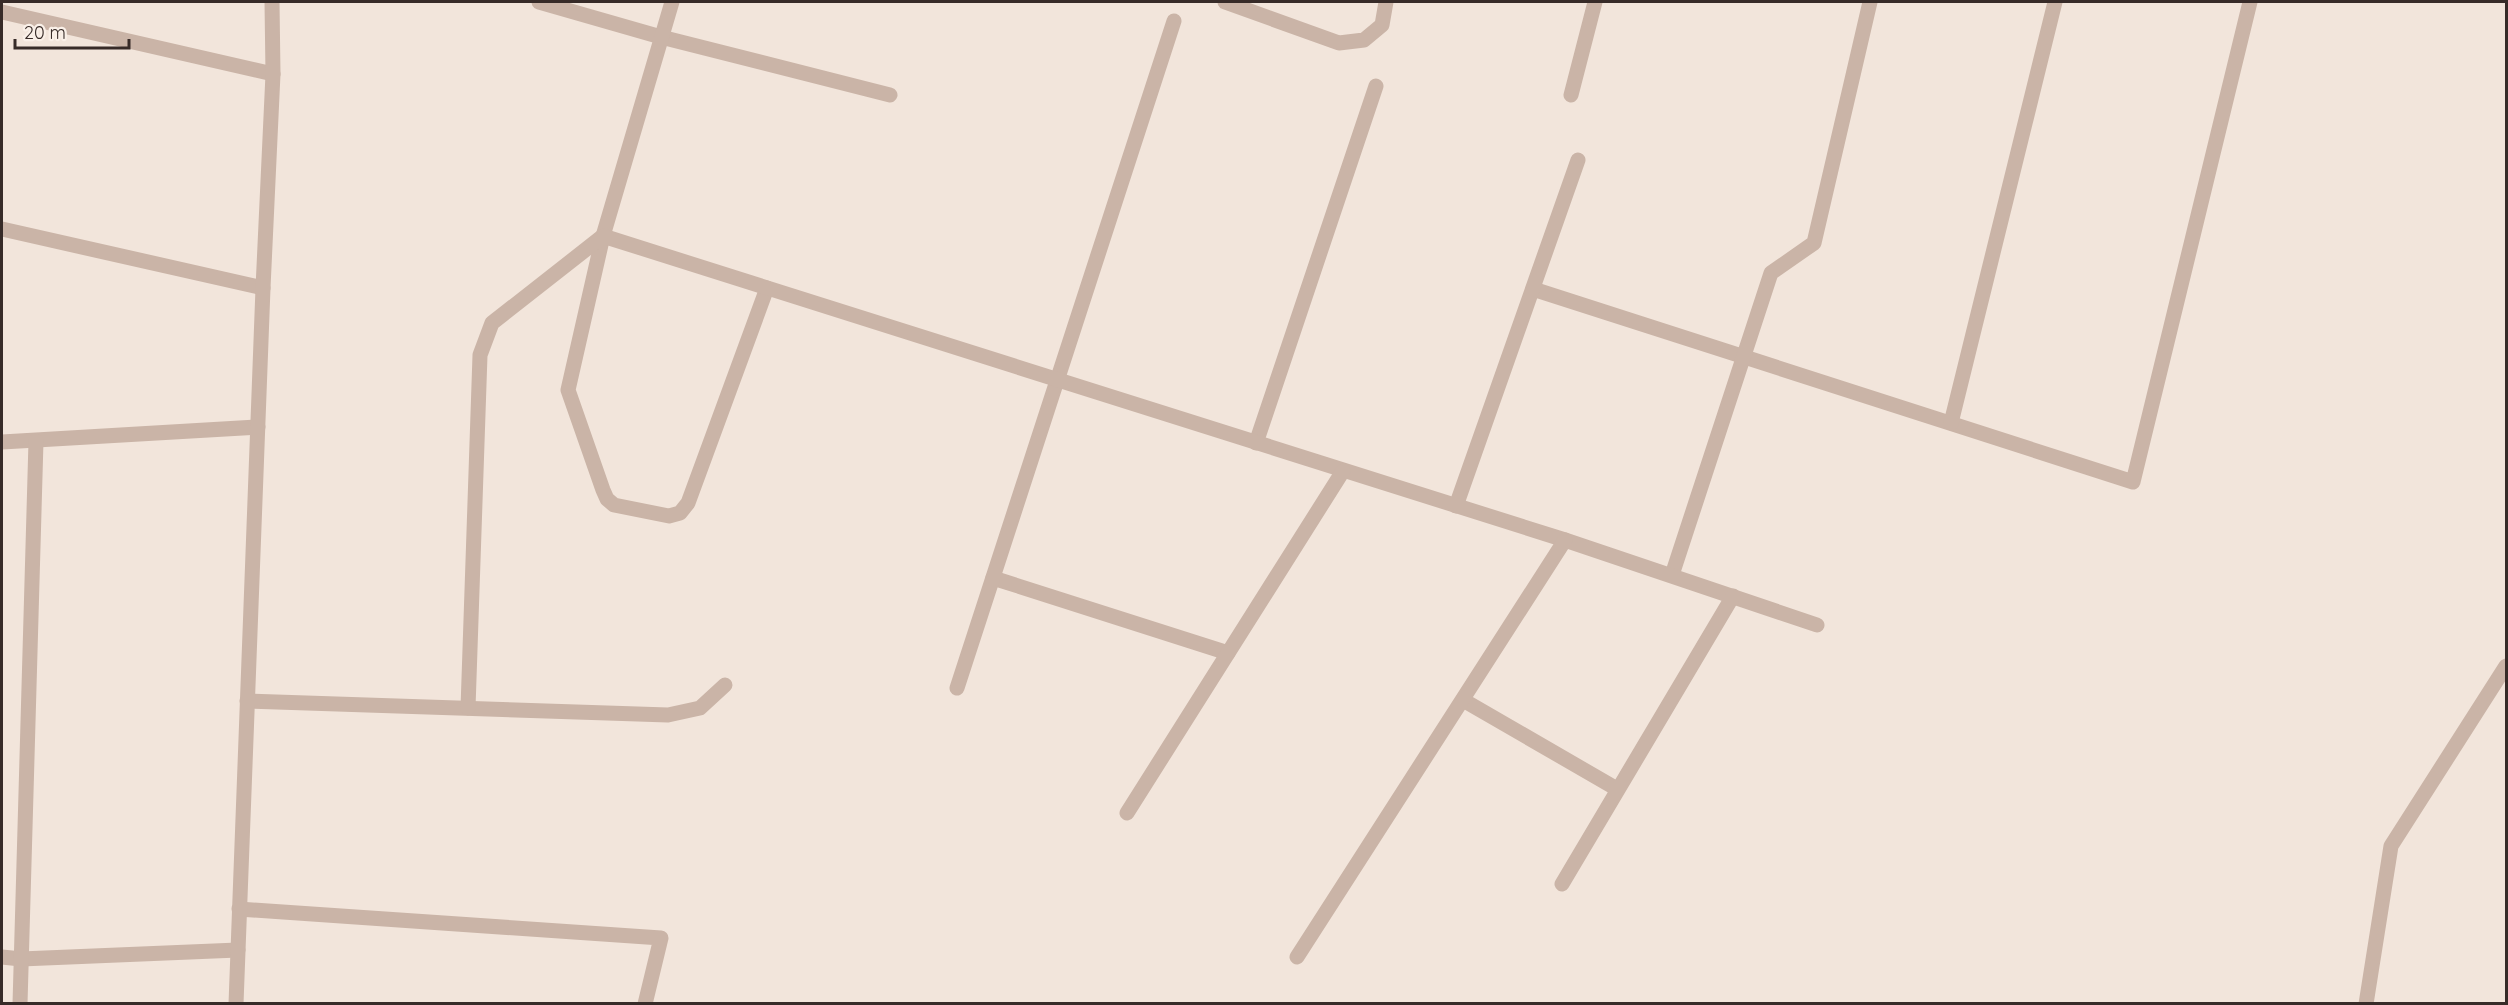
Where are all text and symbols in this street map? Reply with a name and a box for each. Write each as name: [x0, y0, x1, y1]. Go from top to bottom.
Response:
scale bar: [15, 12, 129, 50]
text: 20 m: [24, 21, 66, 44]

